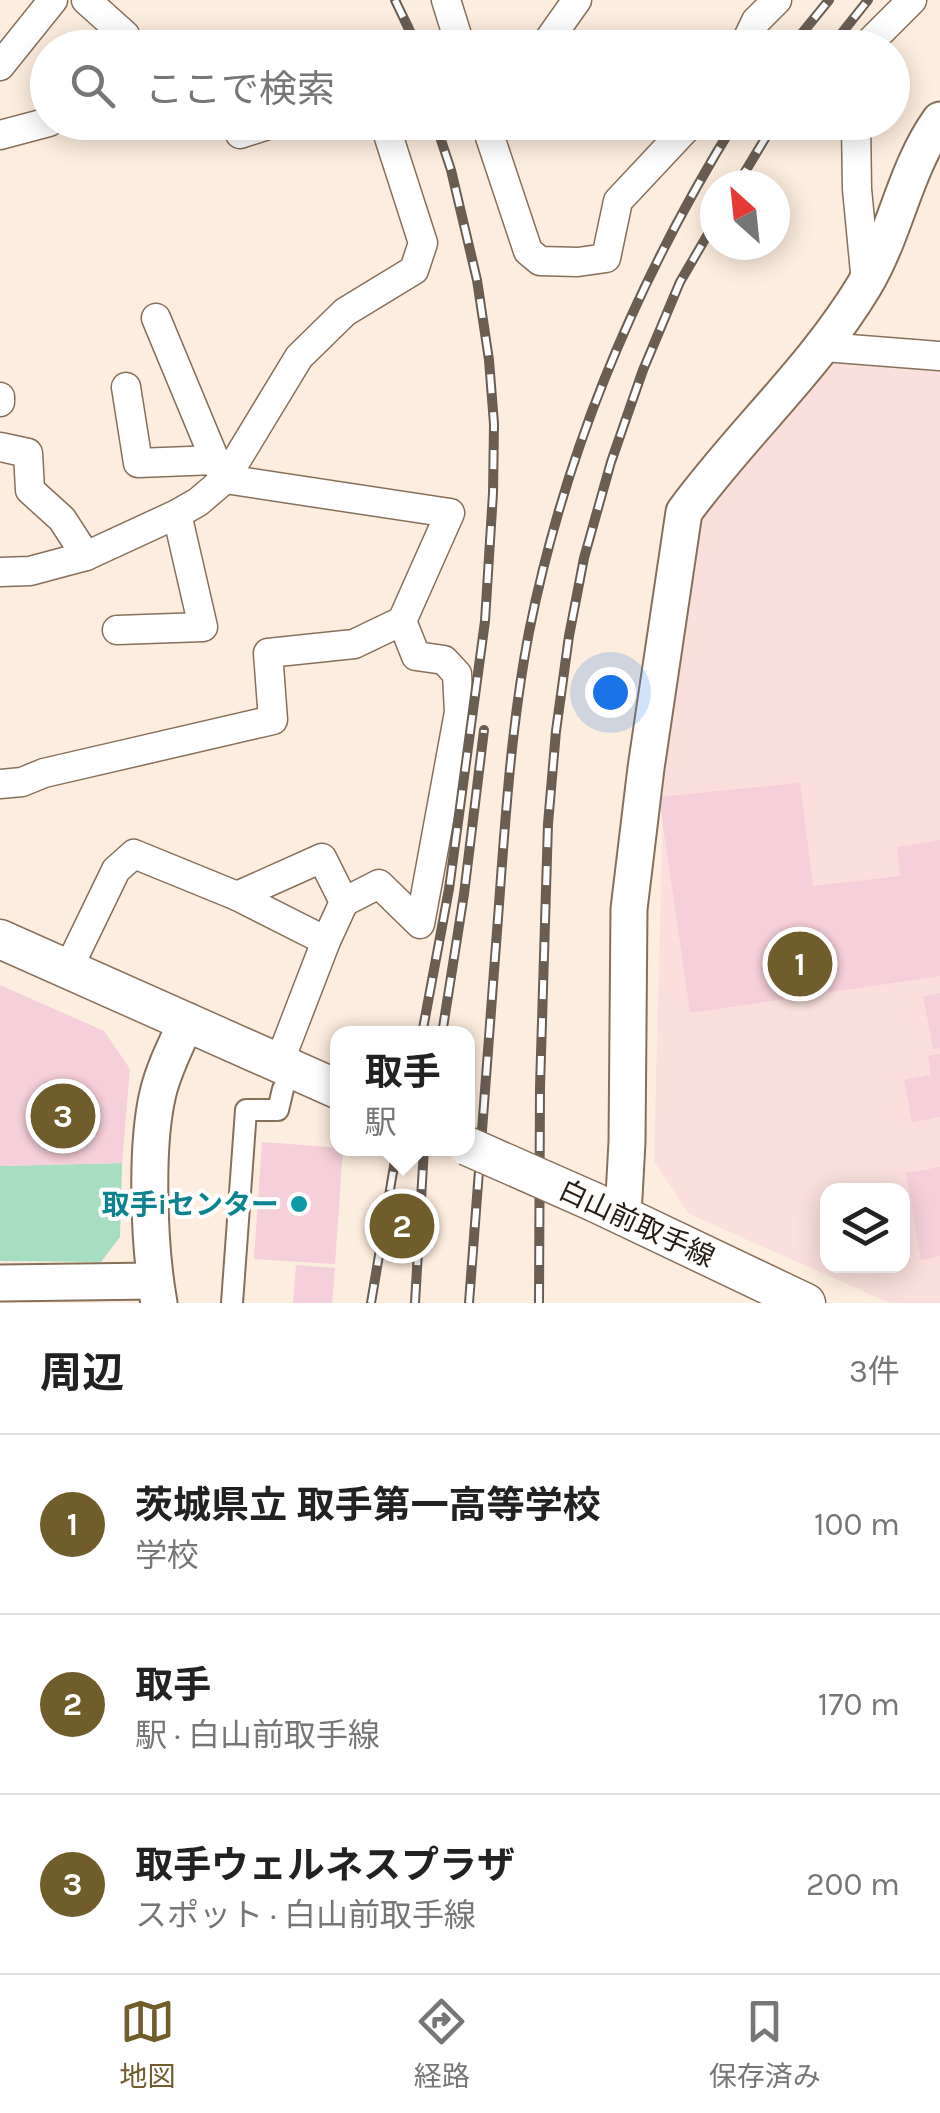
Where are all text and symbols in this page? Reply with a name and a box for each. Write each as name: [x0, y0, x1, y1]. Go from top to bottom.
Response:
search box: [30, 30, 910, 140]
icon: search: [65, 58, 120, 113]
text: ここで検索: [145, 67, 335, 112]
north arrow: [700, 170, 790, 260]
your location: [585, 667, 636, 718]
pin: 1: [768, 926, 832, 1002]
popup: [330, 1026, 475, 1156]
text: 取手: [364, 1050, 441, 1095]
pin: 3: [30, 1078, 96, 1154]
text: 駅: [364, 1104, 397, 1141]
street label: 白山前取手線: [554, 1173, 720, 1274]
map controls: [820, 1183, 910, 1273]
button: layers: [820, 1183, 910, 1273]
place label: 取手iセンター: [102, 1188, 279, 1221]
pin: 2: [370, 1188, 434, 1264]
marker: 取手iセンター: [288, 1193, 310, 1215]
text: 周辺: [40, 1348, 124, 1398]
text: 3件: [849, 1353, 900, 1390]
text: 茨城県立 取手第一高等学校: [135, 1483, 601, 1528]
text: 1: [67, 1506, 78, 1543]
text: 100 m: [814, 1506, 900, 1543]
text: 学校: [135, 1537, 199, 1574]
text: 取手: [135, 1663, 211, 1708]
text: 2: [63, 1686, 82, 1723]
text: 170 m: [818, 1686, 900, 1723]
text: 駅 · 白山前取手線: [135, 1717, 380, 1754]
text: 取手ウェルネスプラザ: [135, 1843, 515, 1888]
text: 3: [63, 1866, 82, 1903]
text: 200 m: [806, 1866, 900, 1903]
text: スポット · 白山前取手線: [135, 1897, 476, 1934]
tab: 地図: [119, 1994, 175, 2094]
tab: 経路: [414, 1994, 470, 2094]
tab: 保存済み: [709, 1994, 821, 2094]

